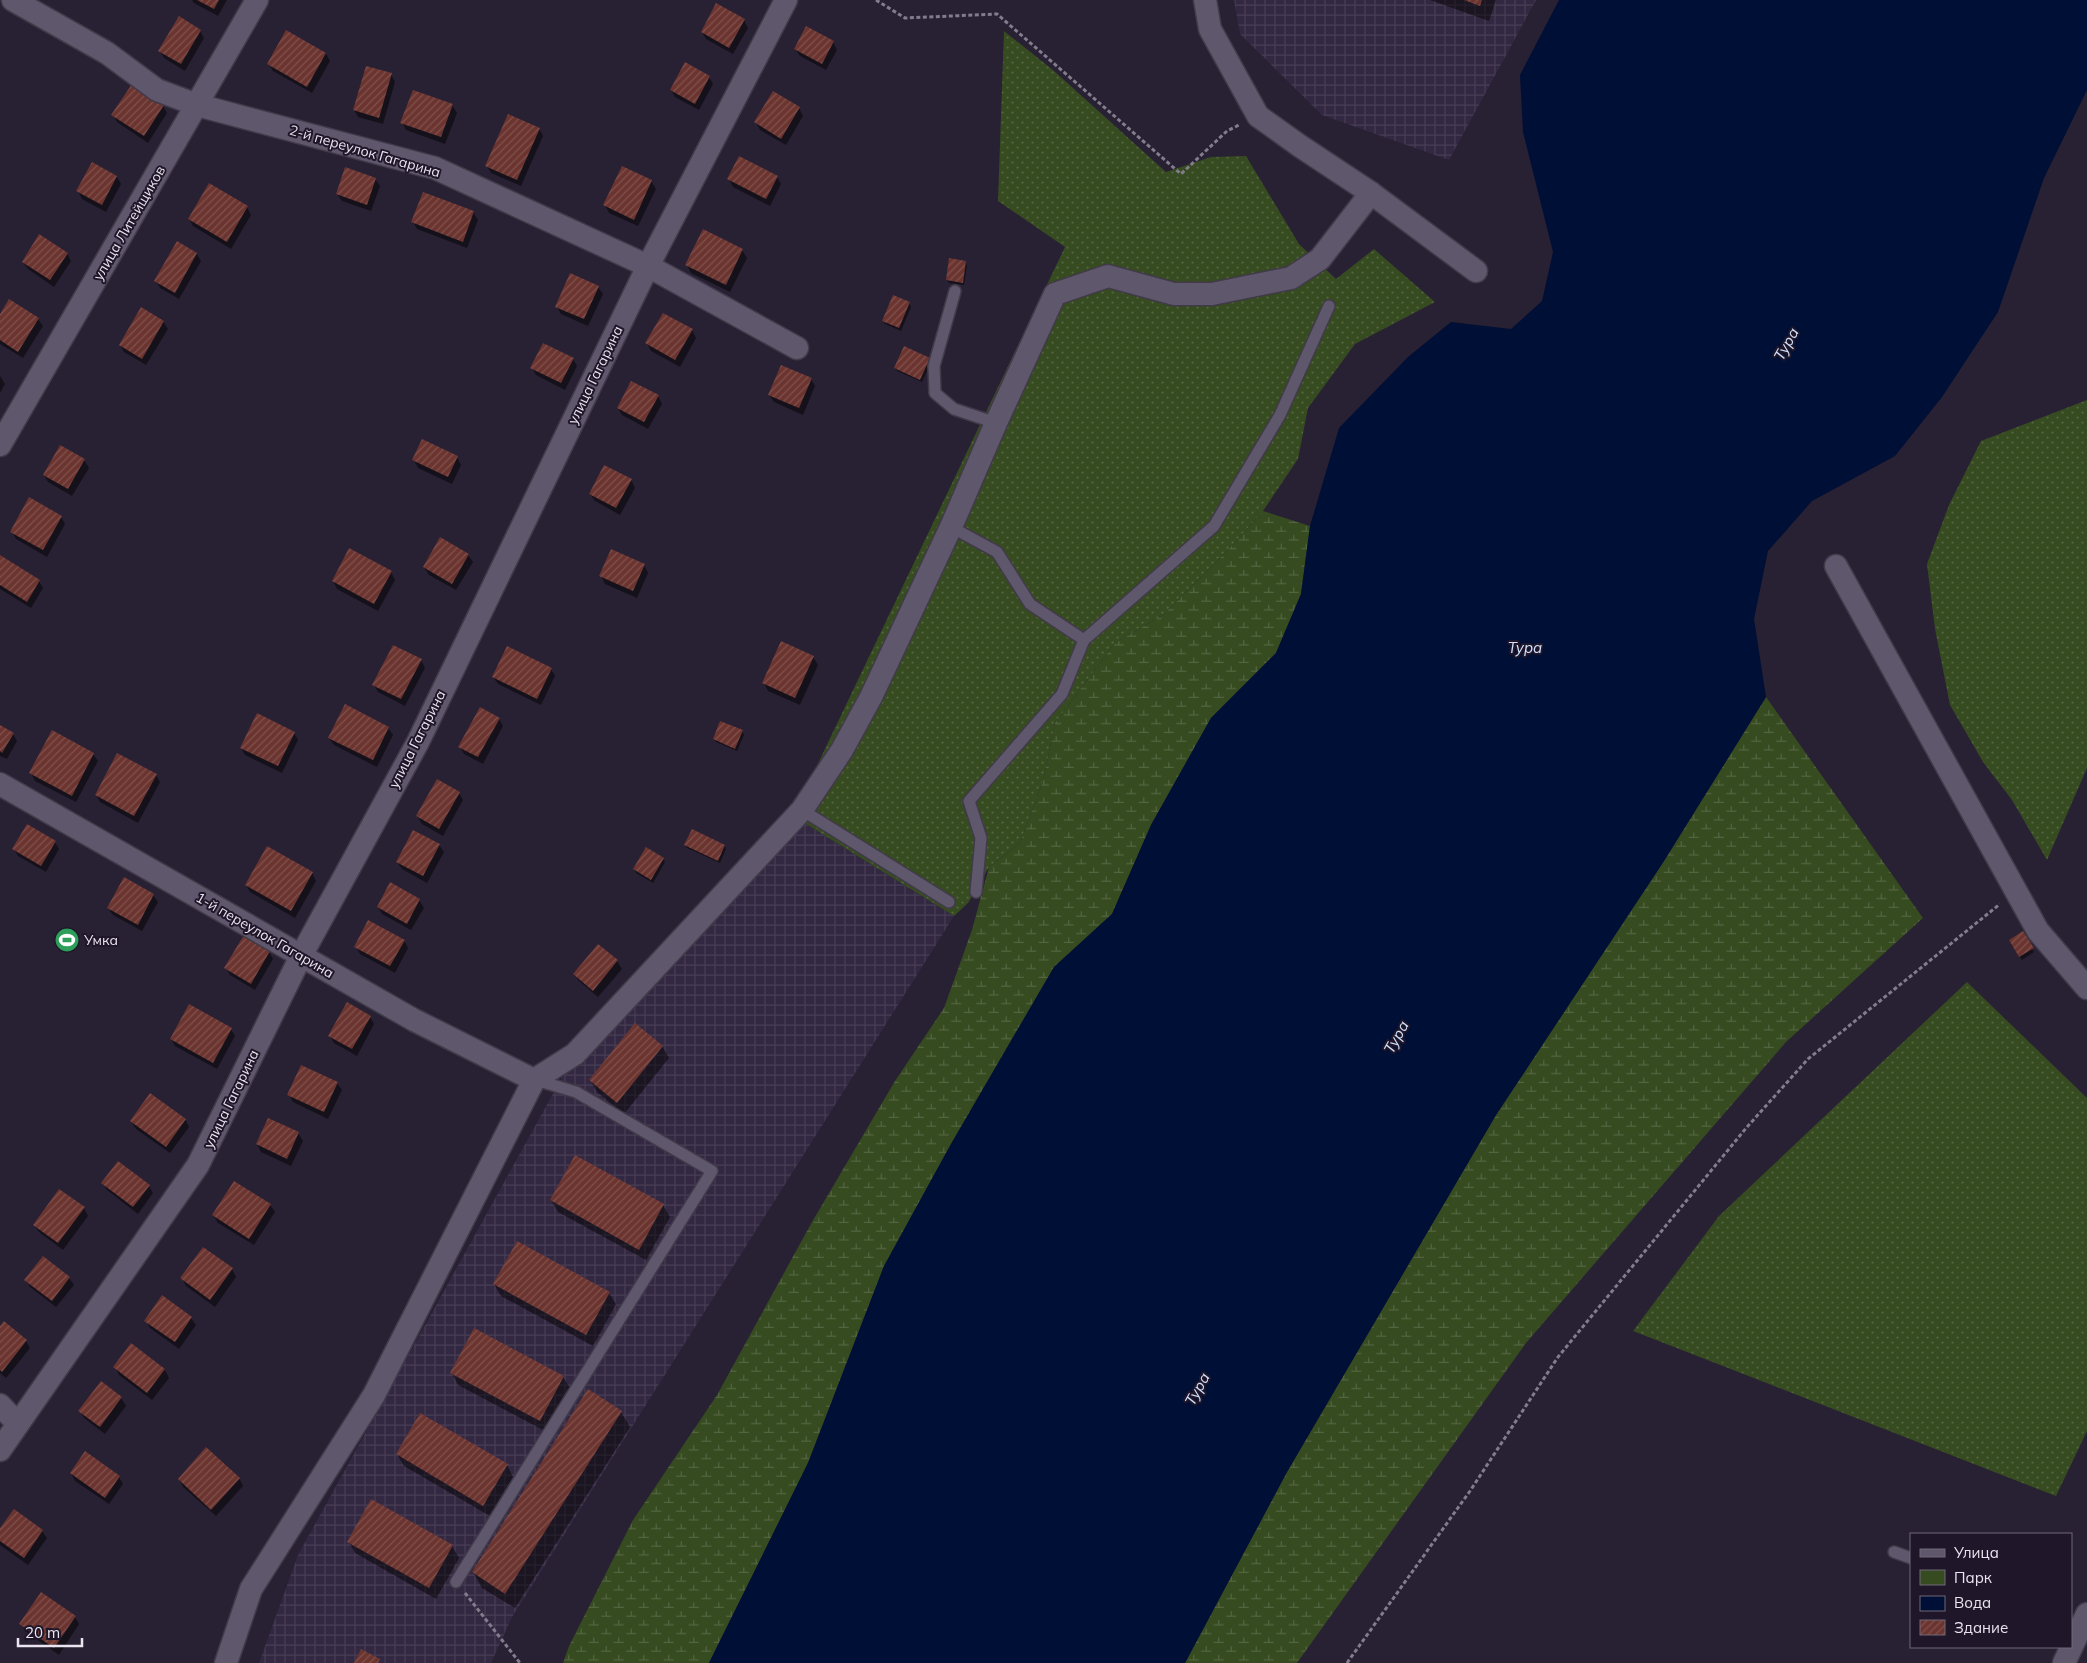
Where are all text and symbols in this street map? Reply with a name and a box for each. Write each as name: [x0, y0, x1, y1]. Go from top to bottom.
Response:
street label: 2-й переулок Гагарина: [287, 121, 443, 181]
street label: улица Литейщиков: [89, 162, 169, 284]
street label: улица Гагарина: [563, 323, 627, 427]
water label: Тура: [1769, 324, 1803, 364]
water label: Тура: [1508, 638, 1542, 657]
street label: улица Гагарина: [385, 687, 449, 791]
street label: 1-й переулок Гагарина: [193, 888, 337, 982]
sports icon: Умка: [54, 927, 80, 953]
place label: Умка: [83, 931, 118, 949]
water label: Тура: [1379, 1017, 1413, 1057]
street label: улица Гагарина: [199, 1047, 263, 1151]
water label: Тура: [1180, 1369, 1214, 1409]
legend: [1910, 1533, 2072, 1648]
text: Улица: [1953, 1543, 1999, 1562]
text: Парк: [1954, 1568, 1993, 1587]
text: Вода: [1954, 1593, 1991, 1612]
scale bar: [18, 1616, 81, 1648]
text: Здание: [1954, 1618, 2008, 1637]
text: 20 m: [25, 1623, 60, 1642]

